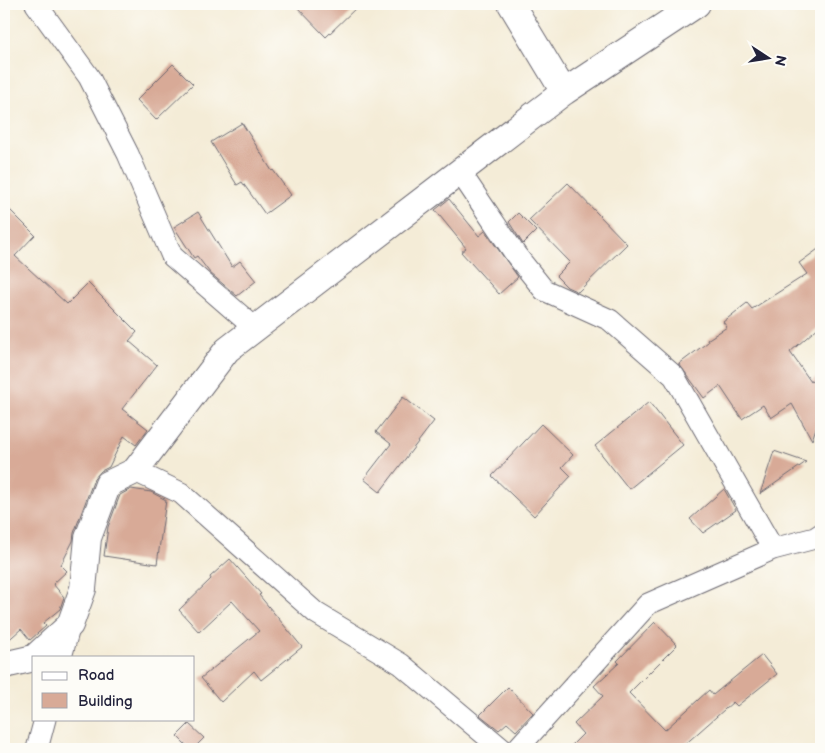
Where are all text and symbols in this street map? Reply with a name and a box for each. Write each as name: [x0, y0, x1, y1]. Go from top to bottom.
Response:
north arrow: [742, 32, 792, 82]
text: N: [771, 54, 790, 68]
legend: [32, 656, 195, 720]
text: Road: [78, 666, 114, 685]
text: Building: [78, 692, 133, 711]

